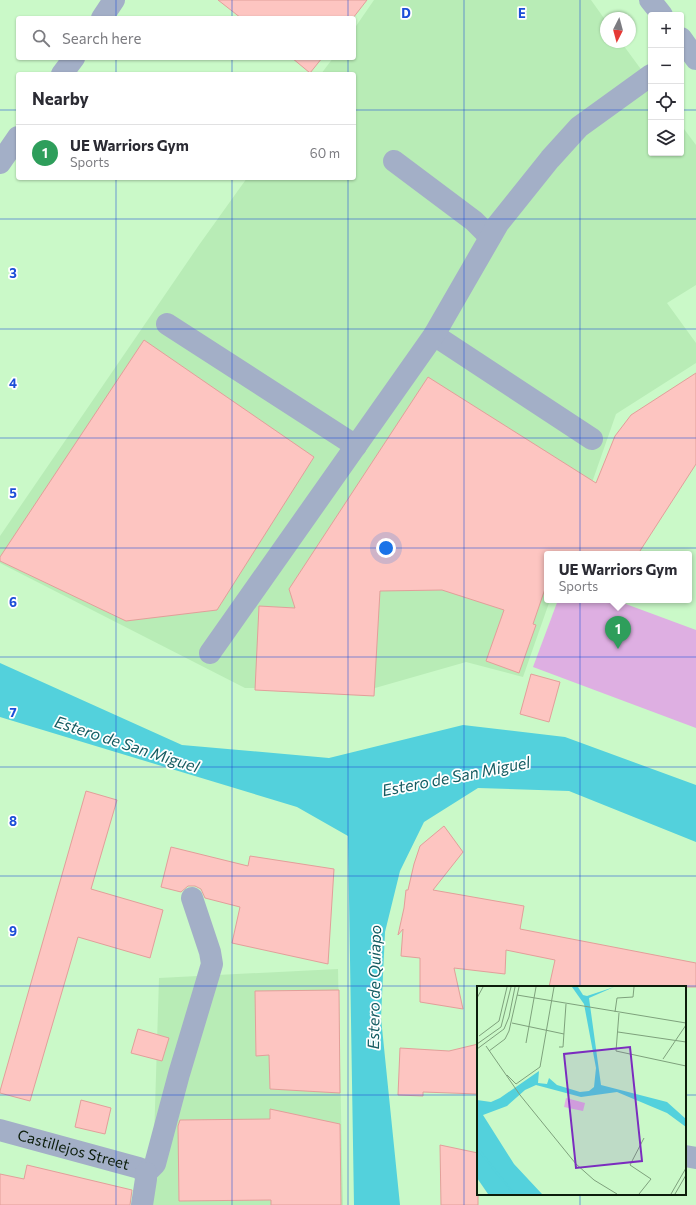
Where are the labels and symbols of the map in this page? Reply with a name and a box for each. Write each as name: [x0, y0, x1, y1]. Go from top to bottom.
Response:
text: D: [401, 5, 411, 21]
text: E: [518, 5, 526, 21]
north arrow: [600, 12, 636, 48]
text: 3: [9, 265, 17, 281]
text: 4: [9, 375, 17, 391]
text: 5: [9, 485, 17, 501]
your location: [376, 538, 396, 558]
text: 6: [9, 594, 17, 610]
pin: 1: [605, 616, 631, 649]
text: 7: [9, 704, 17, 720]
water label: Estero de San Miguel: [53, 711, 203, 776]
water label: Estero de San Miguel: [380, 752, 533, 799]
text: 8: [9, 813, 17, 829]
text: 9: [9, 923, 17, 939]
water label: Estero de Quiapo: [363, 925, 384, 1049]
inset map: [477, 986, 686, 1195]
street label: Castillejos Street: [16, 1125, 132, 1173]

